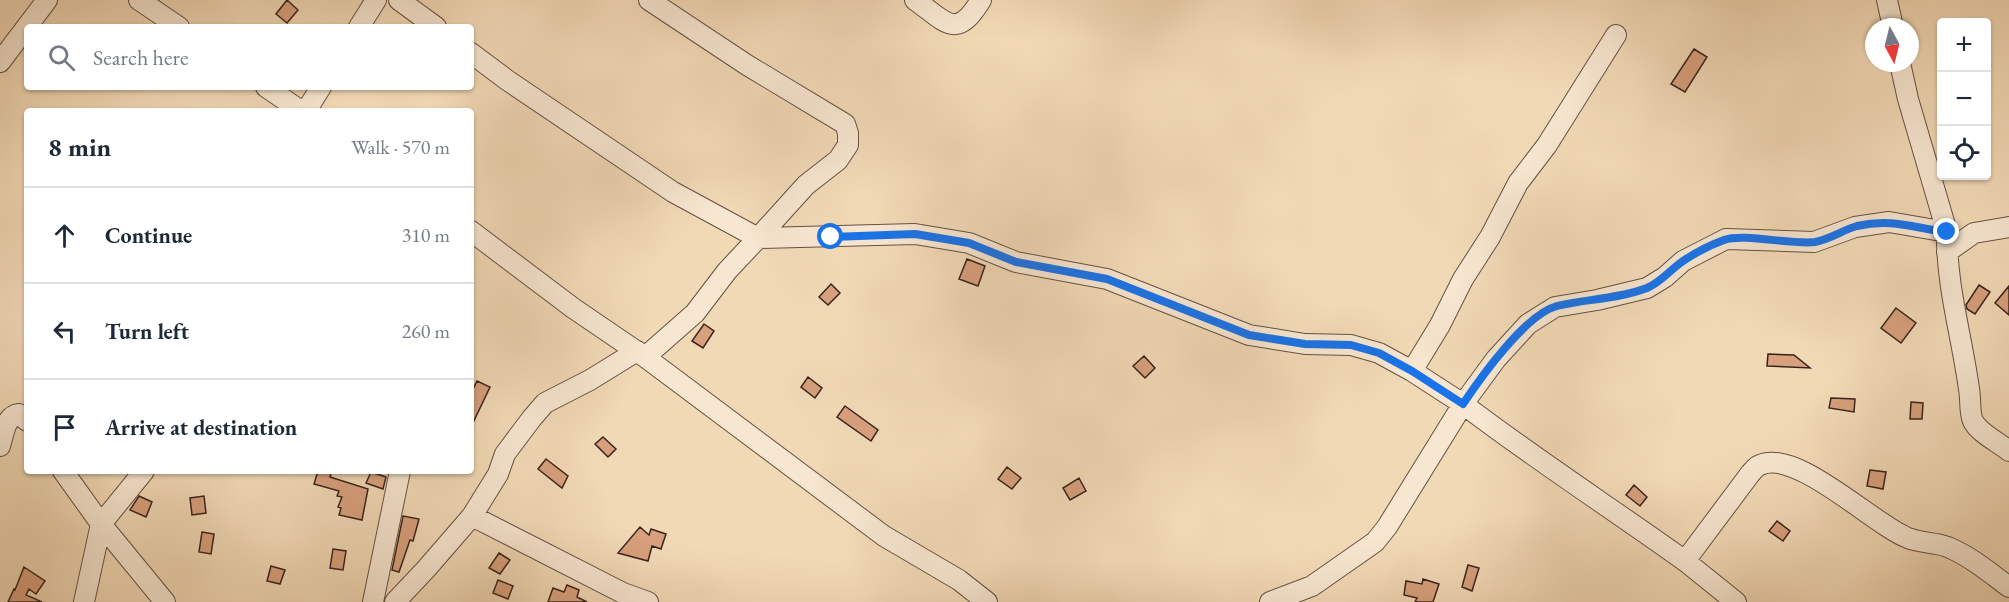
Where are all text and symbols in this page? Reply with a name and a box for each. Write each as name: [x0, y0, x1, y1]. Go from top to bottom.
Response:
north arrow: [1865, 18, 1919, 72]
map controls: [1937, 18, 1991, 180]
button: +: [1937, 18, 1991, 72]
search box: [24, 24, 474, 90]
icon: search: [45, 41, 78, 74]
text: Search here: [93, 43, 188, 72]
button: −: [1937, 72, 1991, 126]
button: locate: [1937, 126, 1991, 180]
text: 8 min: [48, 130, 111, 164]
text: Walk · 570 m: [351, 134, 450, 160]
route end: [1933, 218, 1959, 244]
icon: ahead: [48, 219, 81, 252]
text: Continue: [105, 221, 192, 250]
text: 310 m: [402, 222, 450, 248]
route start: [817, 223, 843, 249]
icon: left: [48, 315, 81, 348]
text: Turn left: [105, 317, 189, 346]
text: 260 m: [402, 318, 450, 344]
icon: arrive: [48, 411, 81, 444]
text: Arrive at destination: [105, 413, 297, 442]

